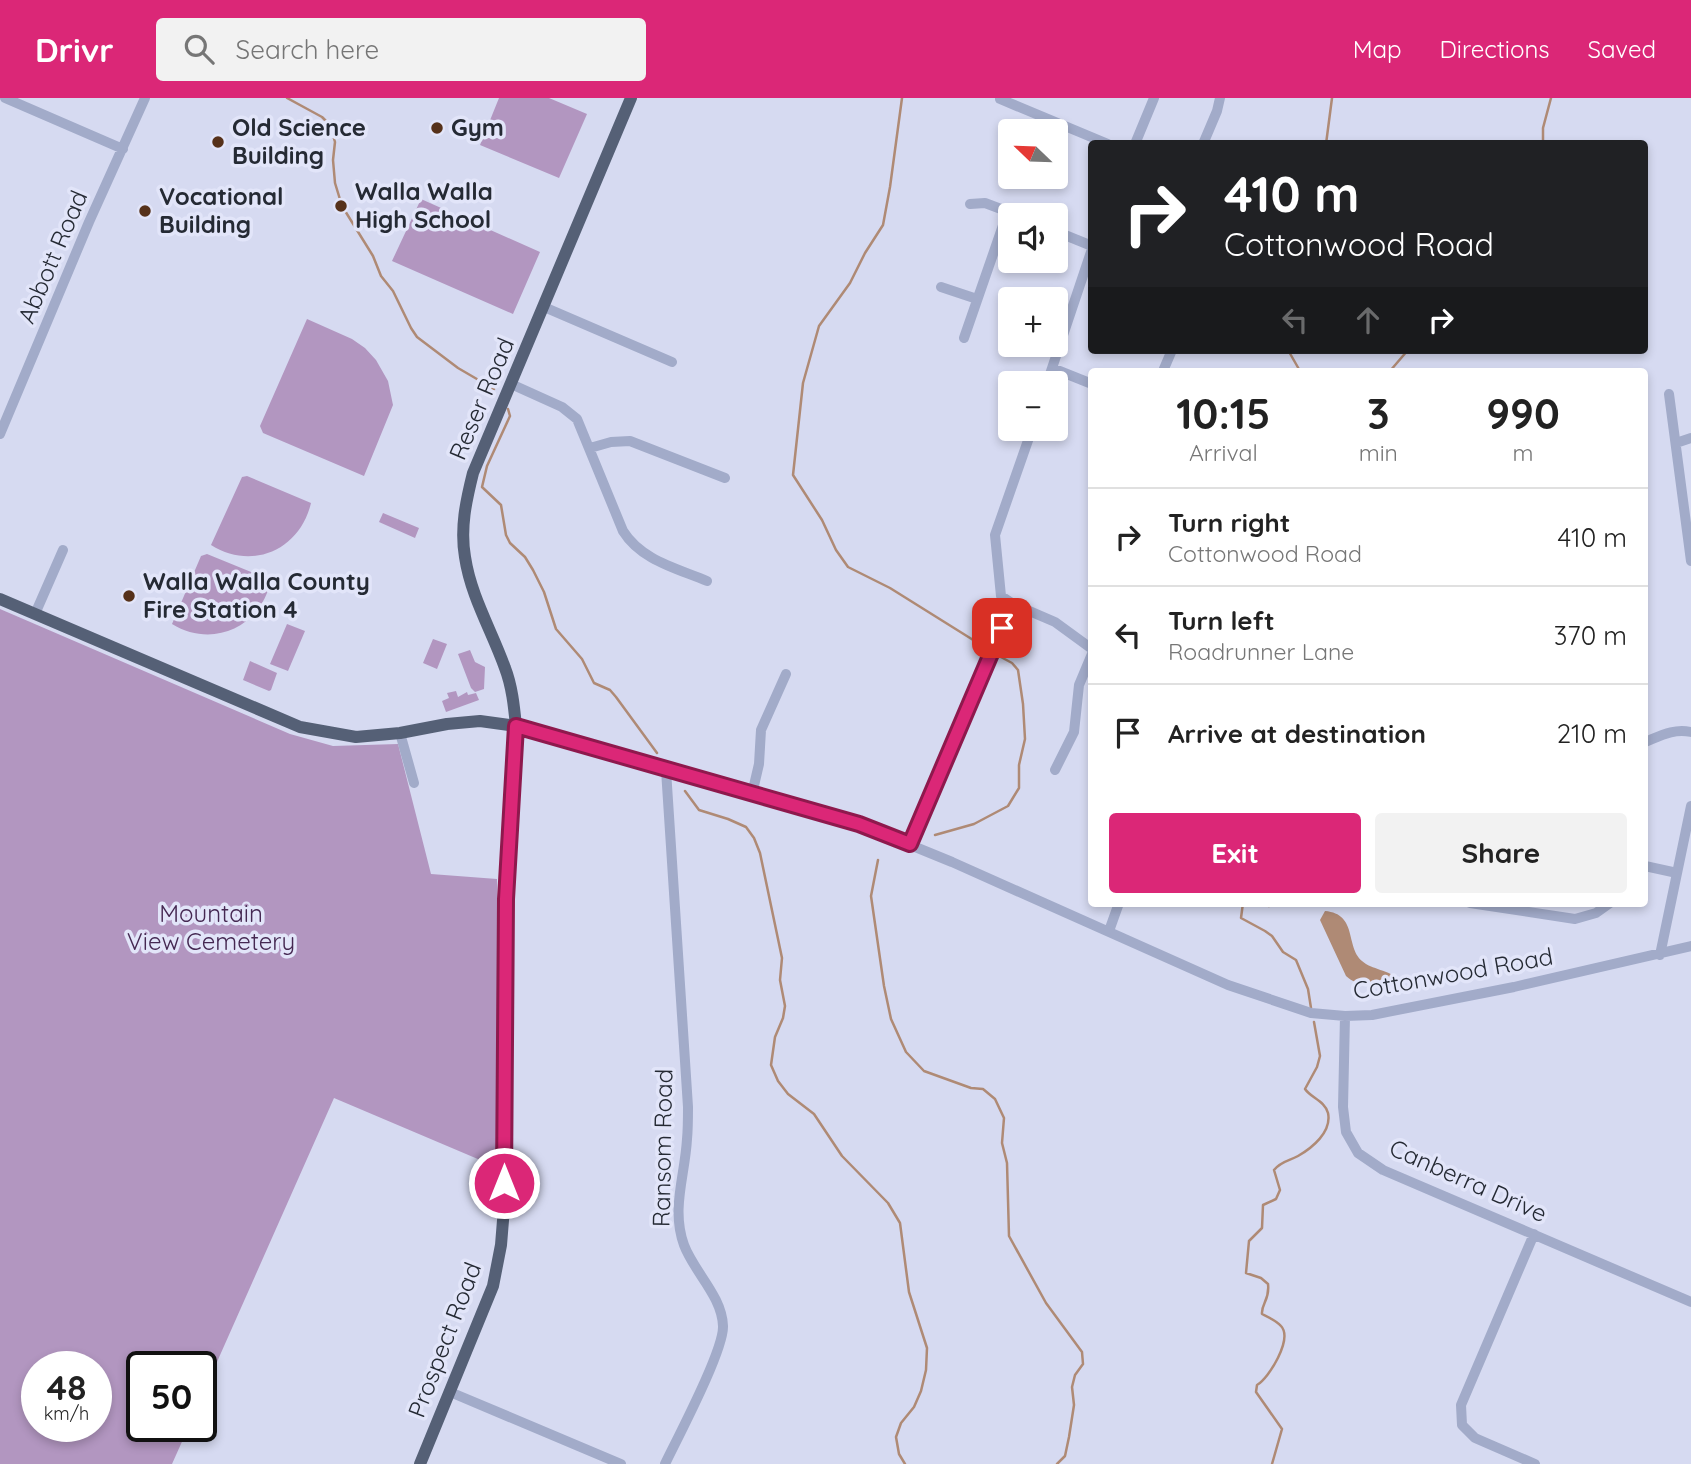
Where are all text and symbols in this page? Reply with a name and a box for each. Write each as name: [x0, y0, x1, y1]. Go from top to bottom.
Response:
search box: [156, 18, 646, 81]
text: Drivr: [35, 29, 114, 70]
icon: search: [180, 30, 218, 68]
text: Search here: [236, 33, 379, 66]
text: Map: [1353, 34, 1402, 64]
text: Directions: [1440, 34, 1550, 64]
text: Saved: [1588, 34, 1656, 64]
place label: Old Science Building: [232, 112, 366, 170]
place label: Gym: [451, 112, 504, 142]
north arrow: [998, 119, 1068, 189]
map controls: [998, 119, 1068, 441]
marker: Gym: [429, 120, 445, 136]
marker: Old Science Building: [210, 134, 226, 150]
text: 410 m: [1224, 163, 1359, 224]
icon: right: [1109, 168, 1200, 259]
place label: Walla Walla High School: [355, 176, 493, 234]
place label: Vocational Building: [159, 181, 284, 239]
street label: Abbott Road: [11, 186, 94, 328]
marker: Walla Walla High School: [333, 198, 349, 214]
marker: Vocational Building: [137, 203, 153, 219]
button: sound: [998, 203, 1068, 273]
text: Cottonwood Road: [1224, 224, 1494, 264]
button: +: [998, 287, 1068, 357]
icon: left: [1276, 301, 1314, 339]
icon: ahead: [1349, 301, 1387, 339]
icon: right: [1422, 301, 1460, 339]
street label: Reser Road: [442, 333, 520, 464]
button: −: [998, 371, 1068, 441]
text: 10:15: [1176, 387, 1270, 440]
text: 3: [1367, 387, 1390, 440]
text: 990: [1486, 387, 1560, 440]
text: Arrival: [1189, 438, 1258, 467]
text: min: [1359, 438, 1398, 467]
text: m: [1512, 438, 1533, 467]
text: Turn right: [1168, 506, 1290, 539]
icon: right: [1109, 518, 1147, 556]
text: 410 m: [1558, 521, 1627, 554]
text: Cottonwood Road: [1168, 539, 1362, 568]
place label: Walla Walla County Fire Station 4: [143, 566, 370, 624]
marker: Walla Walla County Fire Station 4: [121, 588, 137, 604]
pin: [972, 598, 1032, 658]
text: Turn left: [1168, 604, 1275, 637]
icon: arrive: [983, 609, 1021, 647]
icon: left: [1109, 616, 1147, 654]
text: 370 m: [1554, 619, 1627, 652]
text: Roadrunner Lane: [1168, 637, 1354, 666]
icon: arrive: [1109, 714, 1147, 752]
text: Arrive at destination: [1168, 717, 1426, 750]
text: 210 m: [1557, 717, 1627, 750]
button: Exit: [1109, 813, 1361, 893]
button: Share: [1375, 813, 1627, 893]
park label: Mountain View Cemetery: [127, 898, 295, 956]
street label: Cottonwood Road: [1351, 941, 1555, 1005]
street label: Ransom Road: [646, 1069, 678, 1227]
street label: Canberra Drive: [1385, 1132, 1552, 1228]
position arrow: [467, 1146, 541, 1220]
street label: Prospect Road: [401, 1258, 487, 1421]
speed limit sign: 50: [126, 1351, 217, 1442]
text: 48: [47, 1365, 86, 1409]
text: km/h: [44, 1402, 89, 1425]

